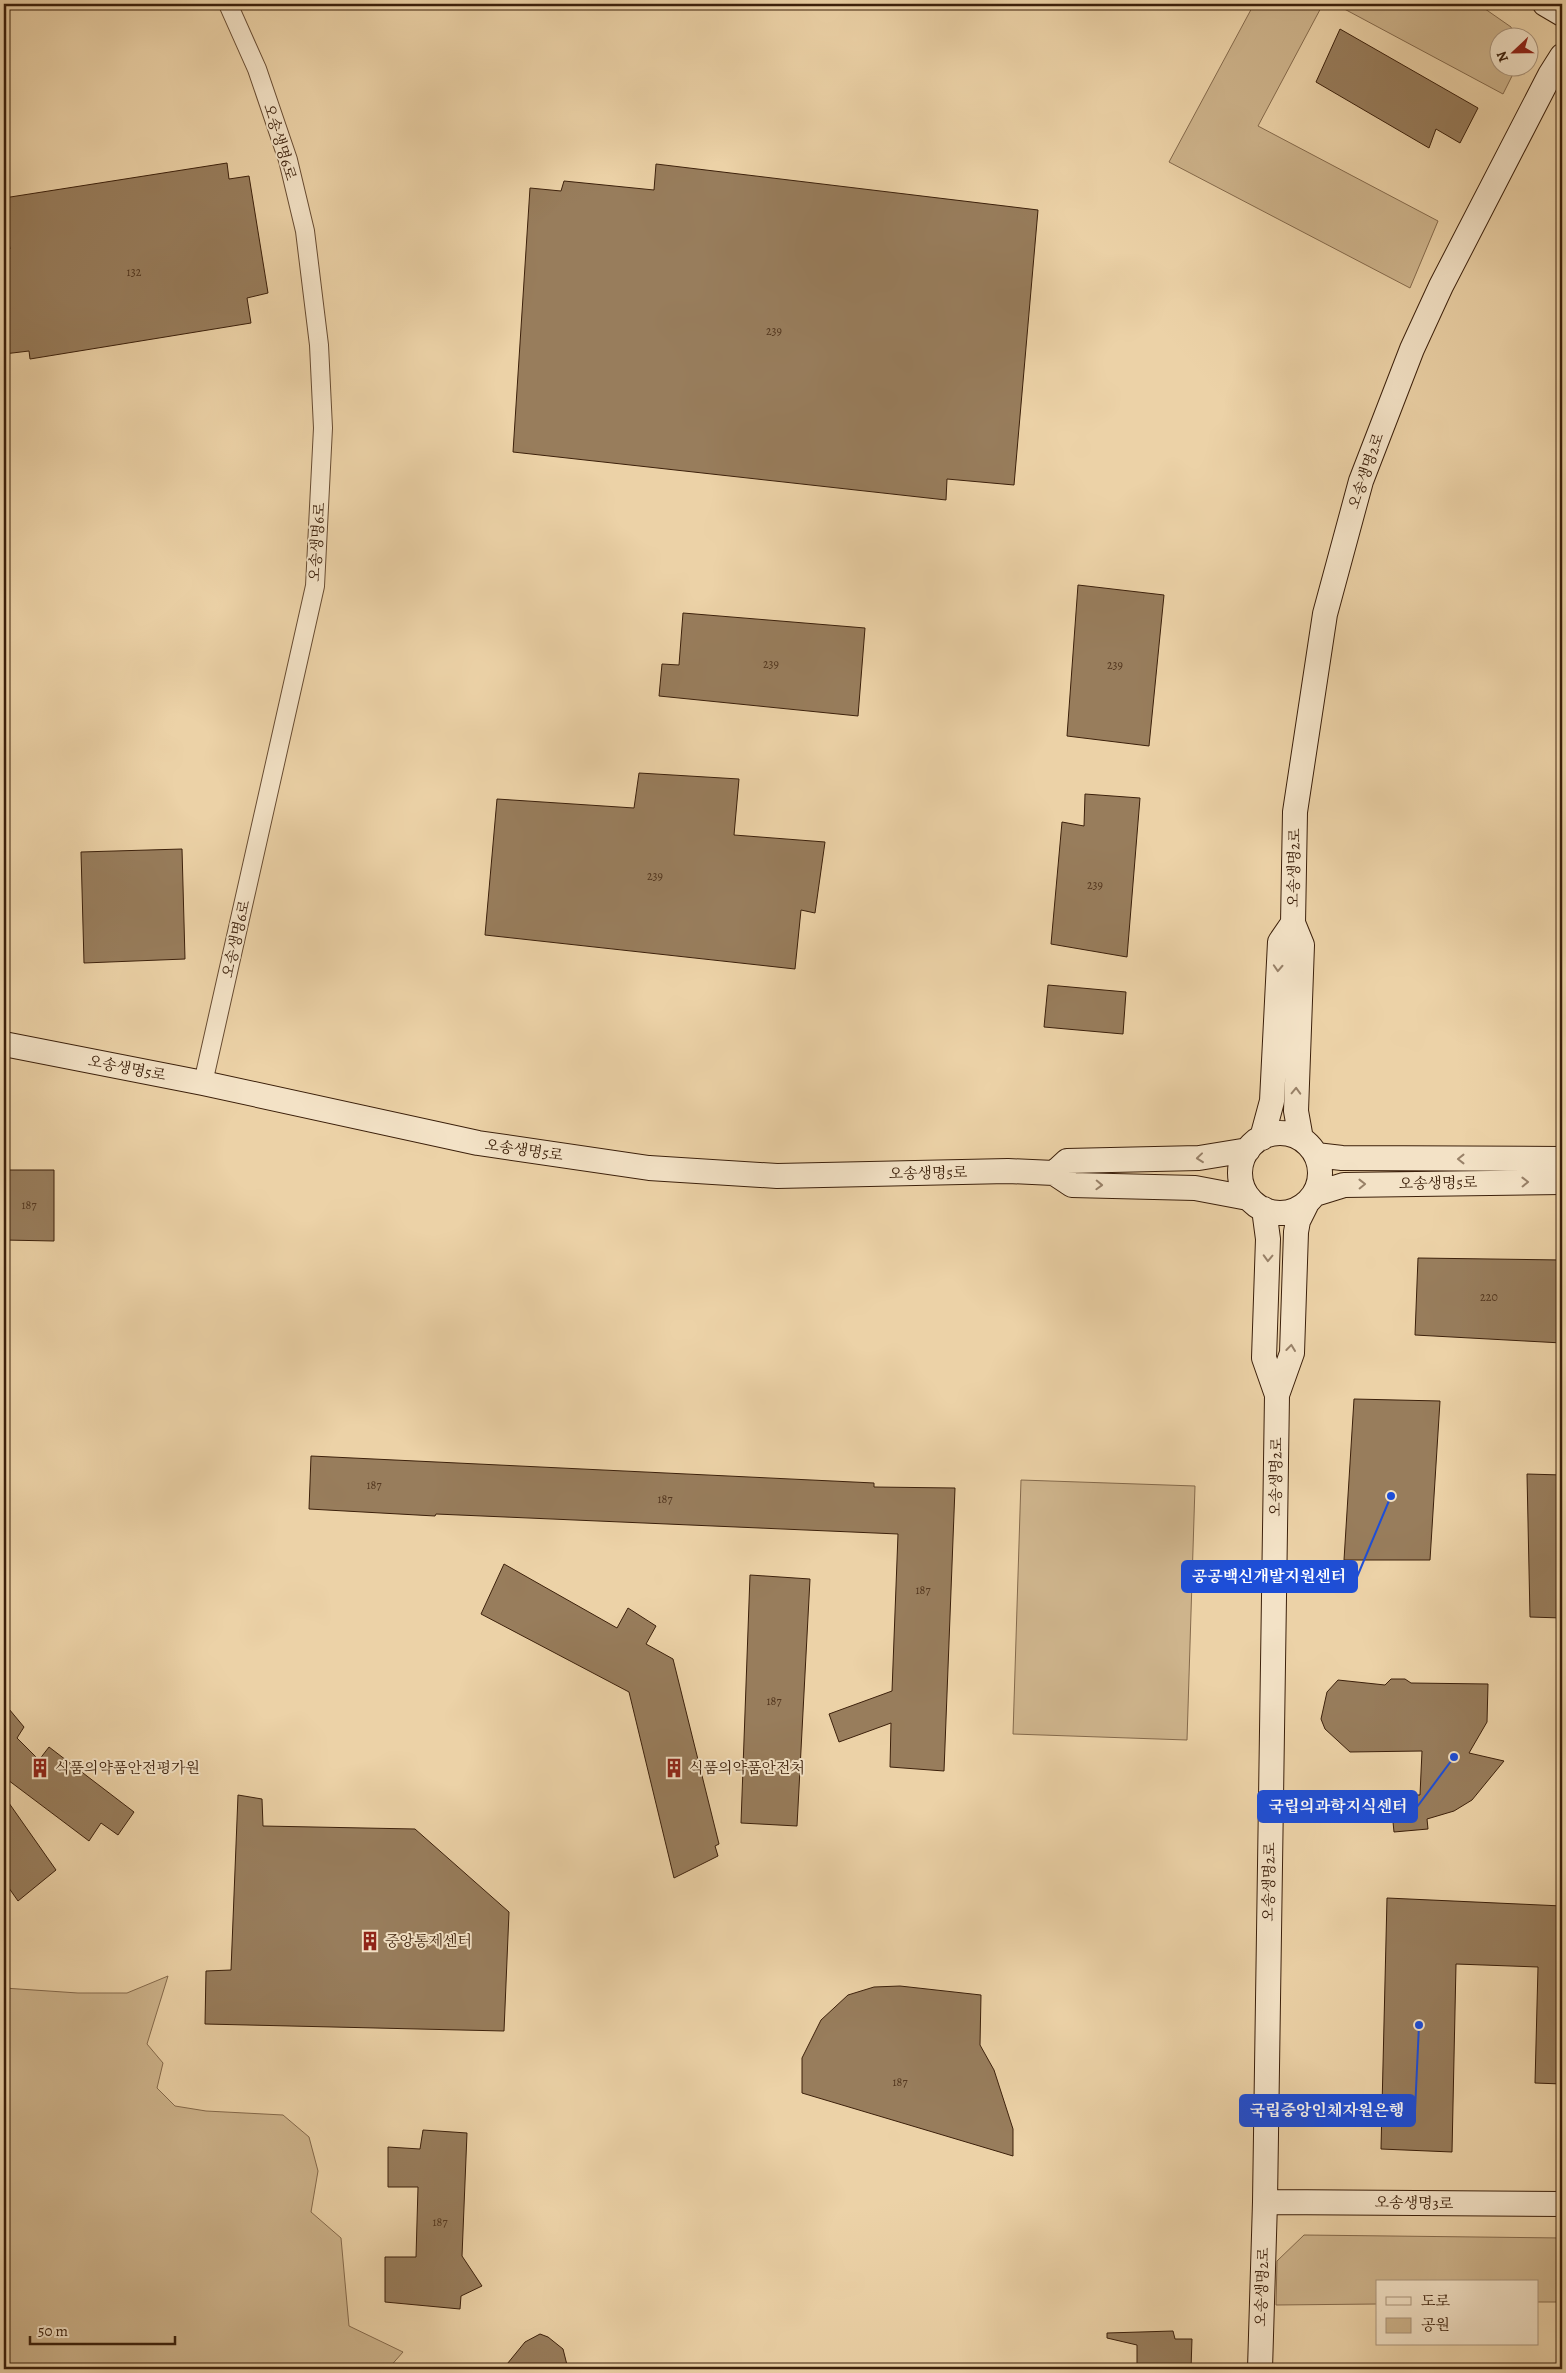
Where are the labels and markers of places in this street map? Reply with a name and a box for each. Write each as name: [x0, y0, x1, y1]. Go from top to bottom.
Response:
callout: 공공백신개발지원센터: [1182, 1561, 1357, 1592]
building icon: 식품의약품안전평가원: [29, 1757, 51, 1779]
building icon: 식품의약품안전처: [663, 1757, 685, 1779]
place label: 식품의약품안전평가원: [55, 1758, 200, 1778]
place label: 식품의약품안전처: [689, 1758, 805, 1778]
callout: 국립의과학지식센터: [1258, 1791, 1417, 1822]
building icon: 중앙통제센터: [359, 1930, 381, 1952]
place label: 중앙통제센터: [385, 1931, 472, 1951]
callout: 국립중앙인체자원은행: [1240, 2095, 1415, 2126]

